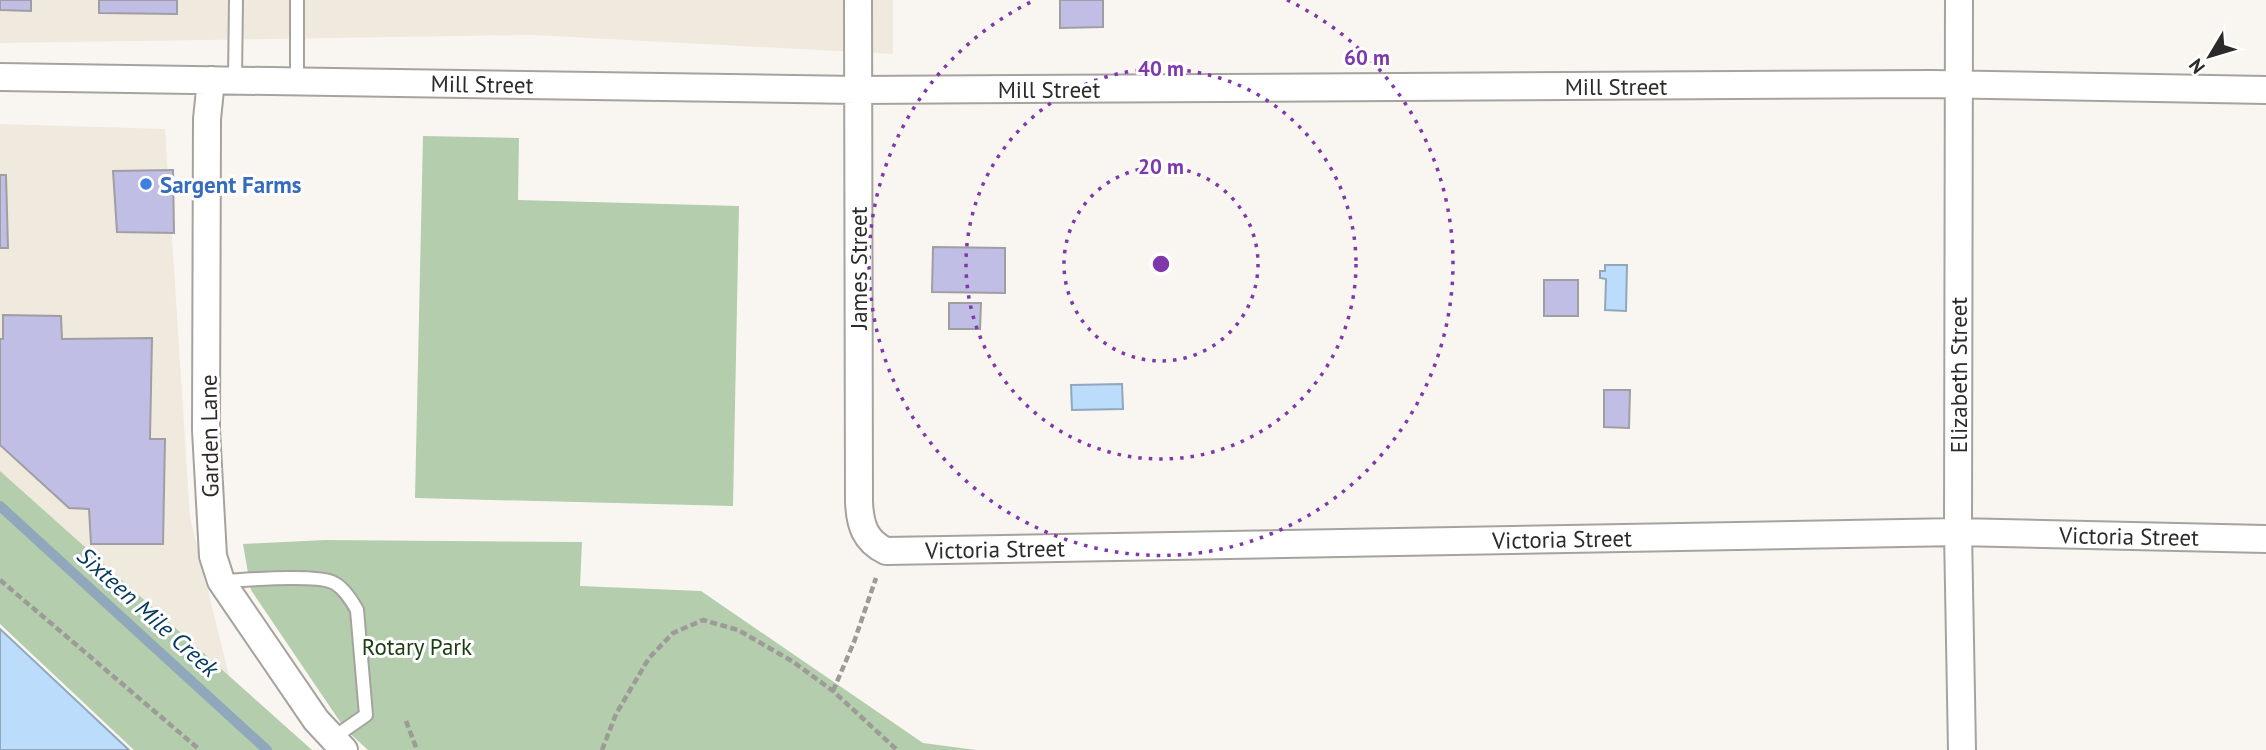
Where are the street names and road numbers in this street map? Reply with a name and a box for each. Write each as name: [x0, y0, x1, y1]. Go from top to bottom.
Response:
street label: Mill Street: [430, 69, 534, 99]
street label: Mill Street: [1565, 72, 1668, 101]
street label: Mill Street: [998, 75, 1101, 104]
street label: James Street: [844, 206, 873, 331]
street label: Elizabeth Street: [1944, 297, 1973, 453]
street label: Garden Lane: [193, 374, 225, 498]
street label: Victoria Street: [2058, 520, 2199, 552]
street label: Victoria Street: [1491, 523, 1632, 555]
street label: Victoria Street: [924, 533, 1065, 565]

